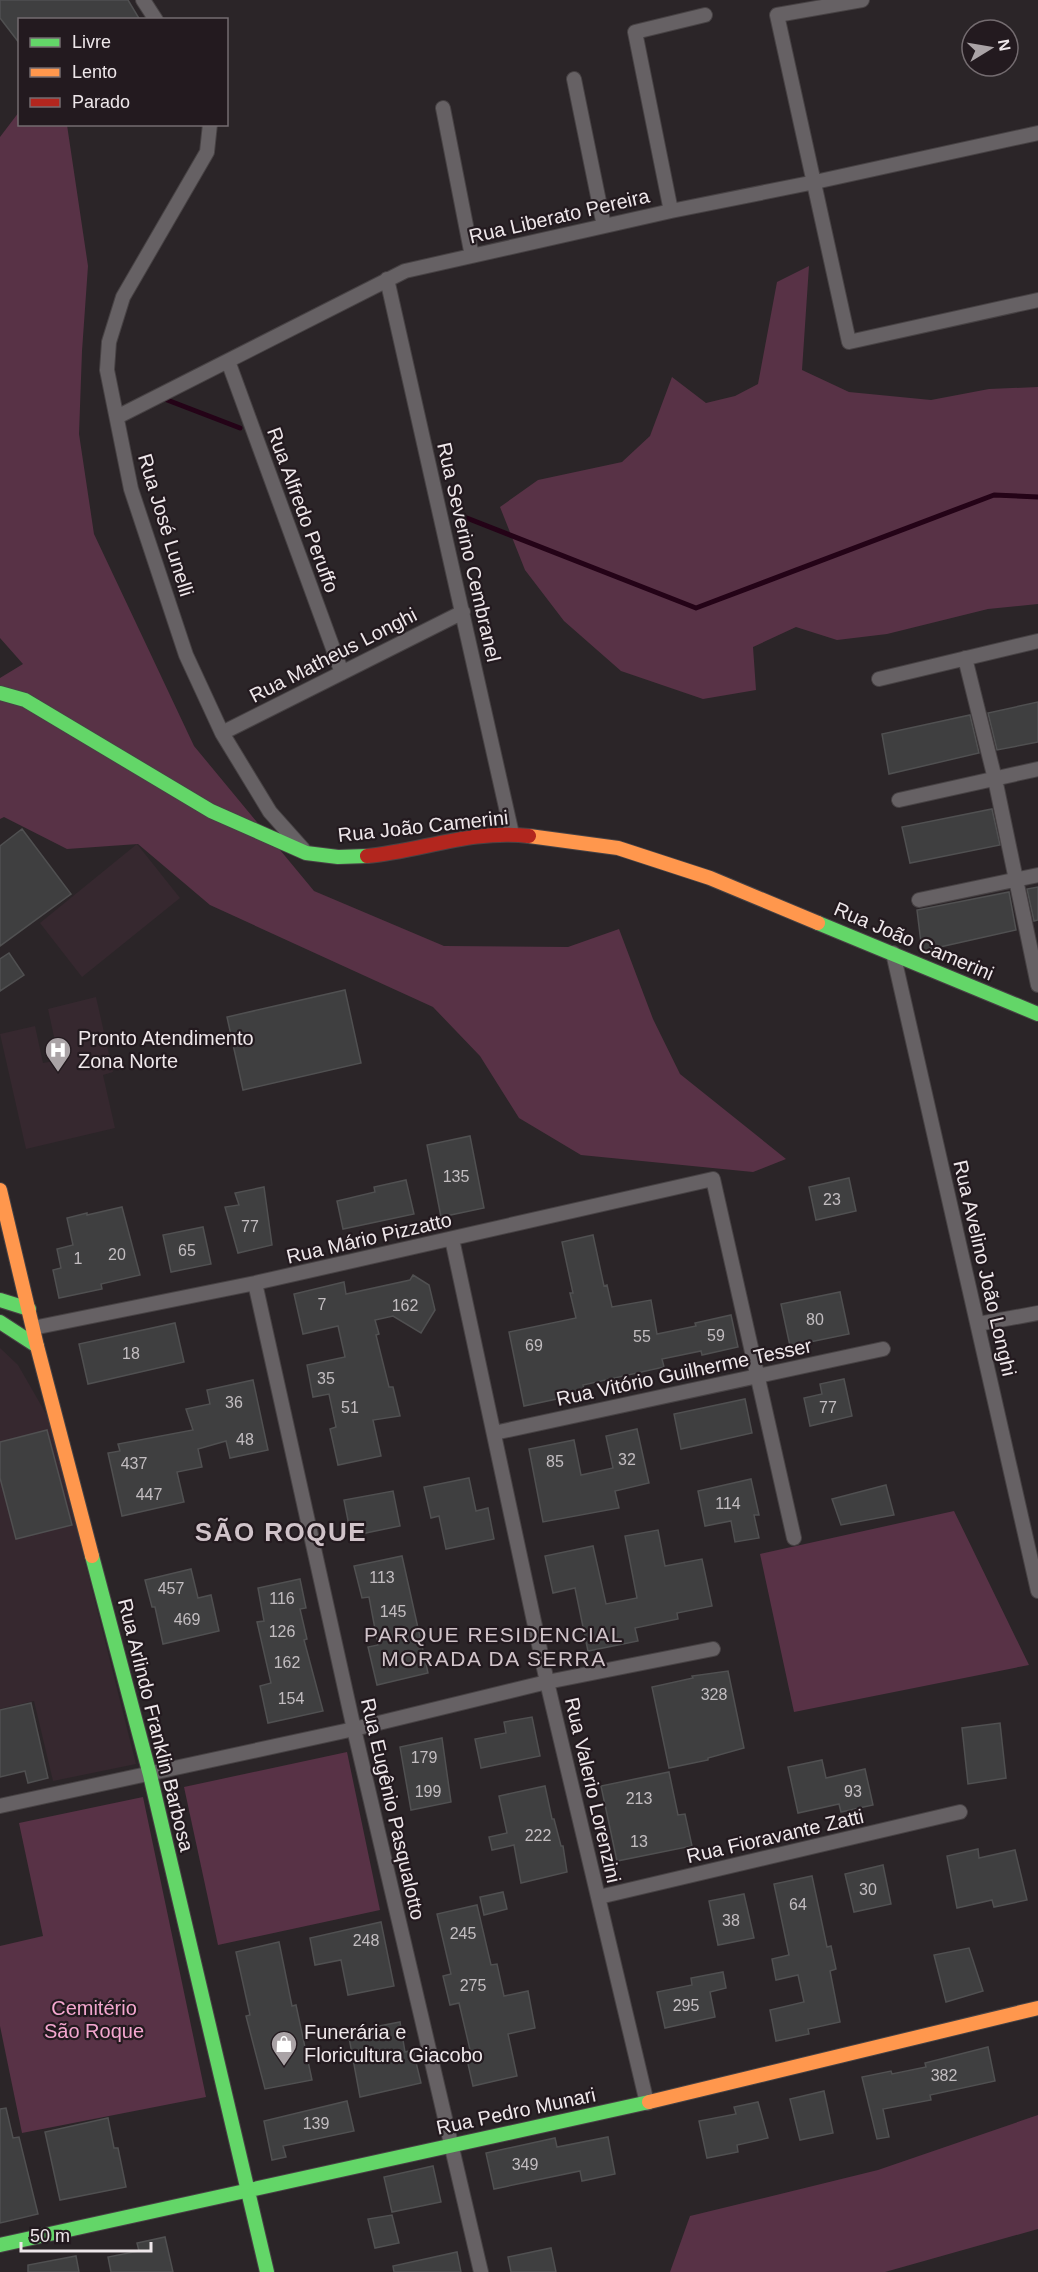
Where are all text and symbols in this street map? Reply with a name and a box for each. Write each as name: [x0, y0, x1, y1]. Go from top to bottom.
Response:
legend: [18, 18, 228, 126]
north arrow: [960, 18, 1020, 78]
text: Livre: [72, 32, 111, 52]
text: N: [995, 38, 1014, 53]
text: Lento: [72, 62, 117, 82]
text: Parado: [72, 92, 130, 112]
street label: Rua Liberato Pereira: [467, 184, 652, 247]
street label: Rua Alfredo Peruffo: [263, 424, 343, 596]
street label: Rua Severino Cembranel: [433, 440, 505, 664]
street label: Rua José Lunelli: [134, 451, 198, 599]
street label: Rua Matheus Longhi: [246, 603, 420, 707]
street label: Rua João Camerini: [337, 806, 509, 846]
street label: Rua João Camerini: [831, 897, 997, 985]
place label: Pronto Atendimento Zona Norte: [78, 1027, 254, 1072]
hospital icon: Pronto Atendimento Zona Norte: [43, 1035, 73, 1073]
street label: Rua Avelino João Longhi: [949, 1158, 1021, 1378]
house number: 135: [443, 1168, 469, 1185]
house number: 23: [823, 1191, 841, 1208]
street label: Rua Mário Pizzatto: [284, 1208, 454, 1268]
house number: 77: [241, 1218, 259, 1235]
house number: 65: [178, 1242, 196, 1259]
house number: 20: [108, 1246, 126, 1263]
house number: 1: [74, 1250, 83, 1267]
house number: 7: [318, 1296, 327, 1313]
house number: 162: [392, 1297, 418, 1314]
house number: 80: [806, 1311, 824, 1328]
house number: 59: [707, 1327, 725, 1344]
house number: 55: [633, 1328, 651, 1345]
street label: Rua Vitório Guilherme Tesser: [554, 1334, 814, 1410]
house number: 69: [525, 1337, 543, 1354]
house number: 18: [122, 1345, 140, 1362]
house number: 35: [317, 1370, 335, 1387]
house number: 36: [225, 1394, 243, 1411]
house number: 51: [341, 1399, 359, 1416]
house number: 77: [819, 1399, 837, 1416]
house number: 48: [236, 1431, 254, 1448]
house number: 32: [618, 1451, 636, 1468]
house number: 85: [546, 1453, 564, 1470]
house number: 437: [121, 1455, 147, 1472]
house number: 447: [136, 1486, 162, 1503]
house number: 114: [715, 1495, 741, 1512]
district label: SÃO ROQUE: [195, 1517, 367, 1547]
house number: 113: [369, 1569, 395, 1586]
house number: 457: [158, 1580, 184, 1597]
house number: 116: [269, 1590, 295, 1607]
street label: Rua Arlindo Franklin Barbosa: [114, 1596, 198, 1855]
house number: 145: [380, 1603, 406, 1620]
house number: 469: [174, 1611, 200, 1628]
house number: 126: [269, 1623, 295, 1640]
district label: PARQUE RESIDENCIAL MORADA DA SERRA: [364, 1623, 624, 1670]
house number: 162: [274, 1654, 300, 1671]
house number: 328: [701, 1686, 727, 1703]
house number: 154: [278, 1690, 304, 1707]
street label: Rua Valerio Lorenzini: [561, 1695, 625, 1885]
street label: Rua Eugênio Pasqualotto: [357, 1696, 429, 1922]
house number: 179: [411, 1749, 437, 1766]
house number: 199: [415, 1783, 441, 1800]
house number: 93: [844, 1783, 862, 1800]
house number: 213: [626, 1790, 652, 1807]
street label: Rua Fioravante Zatti: [684, 1805, 866, 1867]
house number: 222: [525, 1827, 551, 1844]
house number: 13: [630, 1833, 648, 1850]
house number: 30: [859, 1881, 877, 1898]
house number: 64: [789, 1896, 807, 1913]
house number: 38: [722, 1912, 740, 1929]
house number: 245: [450, 1925, 476, 1942]
house number: 248: [353, 1932, 379, 1949]
house number: 275: [460, 1977, 486, 1994]
park label: Cemitério São Roque: [44, 1997, 144, 2042]
house number: 295: [673, 1997, 699, 2014]
place label: Funerária e Floricultura Giacobo: [304, 2021, 483, 2066]
shop icon: Funerária e Floricultura Giacobo: [269, 2029, 299, 2067]
house number: 382: [931, 2067, 957, 2084]
street label: Rua Pedro Munari: [434, 2083, 598, 2139]
house number: 139: [303, 2115, 329, 2132]
house number: 349: [512, 2156, 538, 2173]
scale bar: [21, 2215, 152, 2253]
text: 50 m: [30, 2226, 70, 2246]

